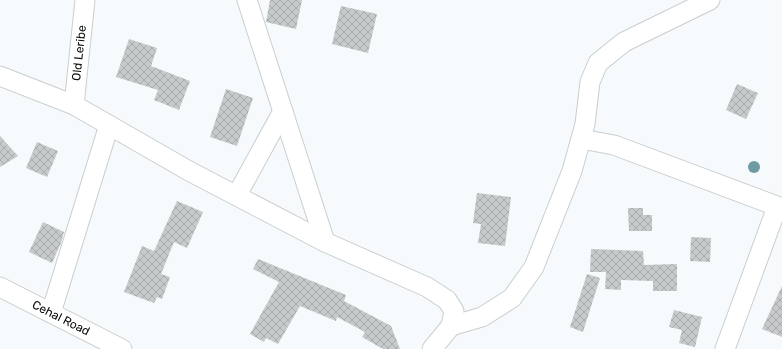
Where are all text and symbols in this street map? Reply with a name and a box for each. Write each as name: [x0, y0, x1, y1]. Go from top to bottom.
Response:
street label: Old Leribe: [69, 24, 89, 81]
street label: Cehal Road: [30, 297, 92, 339]

